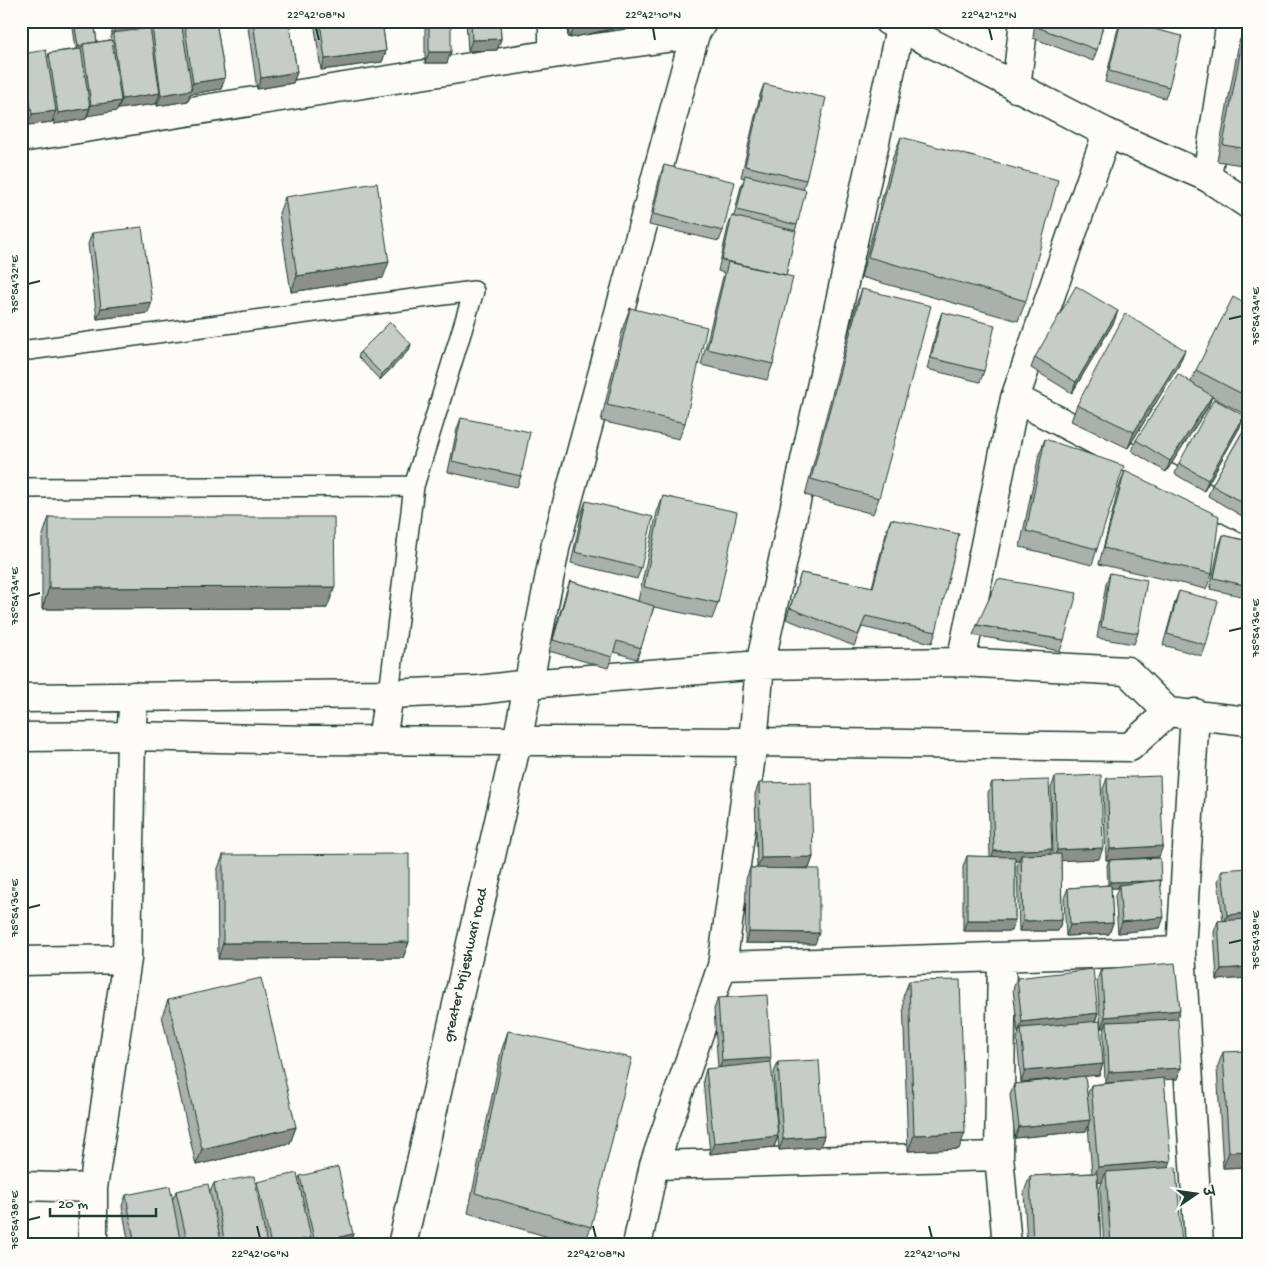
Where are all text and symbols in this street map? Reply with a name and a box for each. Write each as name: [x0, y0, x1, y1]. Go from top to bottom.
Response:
text: 22°42'08"N: [287, 9, 345, 23]
text: 22°42'10"N: [625, 9, 681, 23]
text: 22°42'12"N: [961, 9, 1017, 23]
text: 75°54'32"E: [9, 255, 23, 314]
text: 75°54'34"E: [1250, 287, 1264, 346]
text: 75°54'34"E: [9, 567, 23, 626]
text: 75°54'36"E: [1250, 599, 1264, 658]
text: 75°54'36"E: [9, 879, 23, 938]
street label: greater brijeshwari road: [440, 885, 493, 1044]
text: 75°54'38"E: [1250, 910, 1264, 970]
north arrow: [1172, 1168, 1222, 1218]
text: उ: [1196, 1183, 1216, 1200]
scale bar: [50, 1186, 156, 1218]
text: 75°54'38"E: [9, 1190, 23, 1250]
text: 20 m: [58, 1196, 88, 1214]
text: 22°42'06"N: [231, 1248, 289, 1262]
text: 22°42'08"N: [567, 1248, 625, 1262]
text: 22°42'10"N: [904, 1248, 960, 1262]

